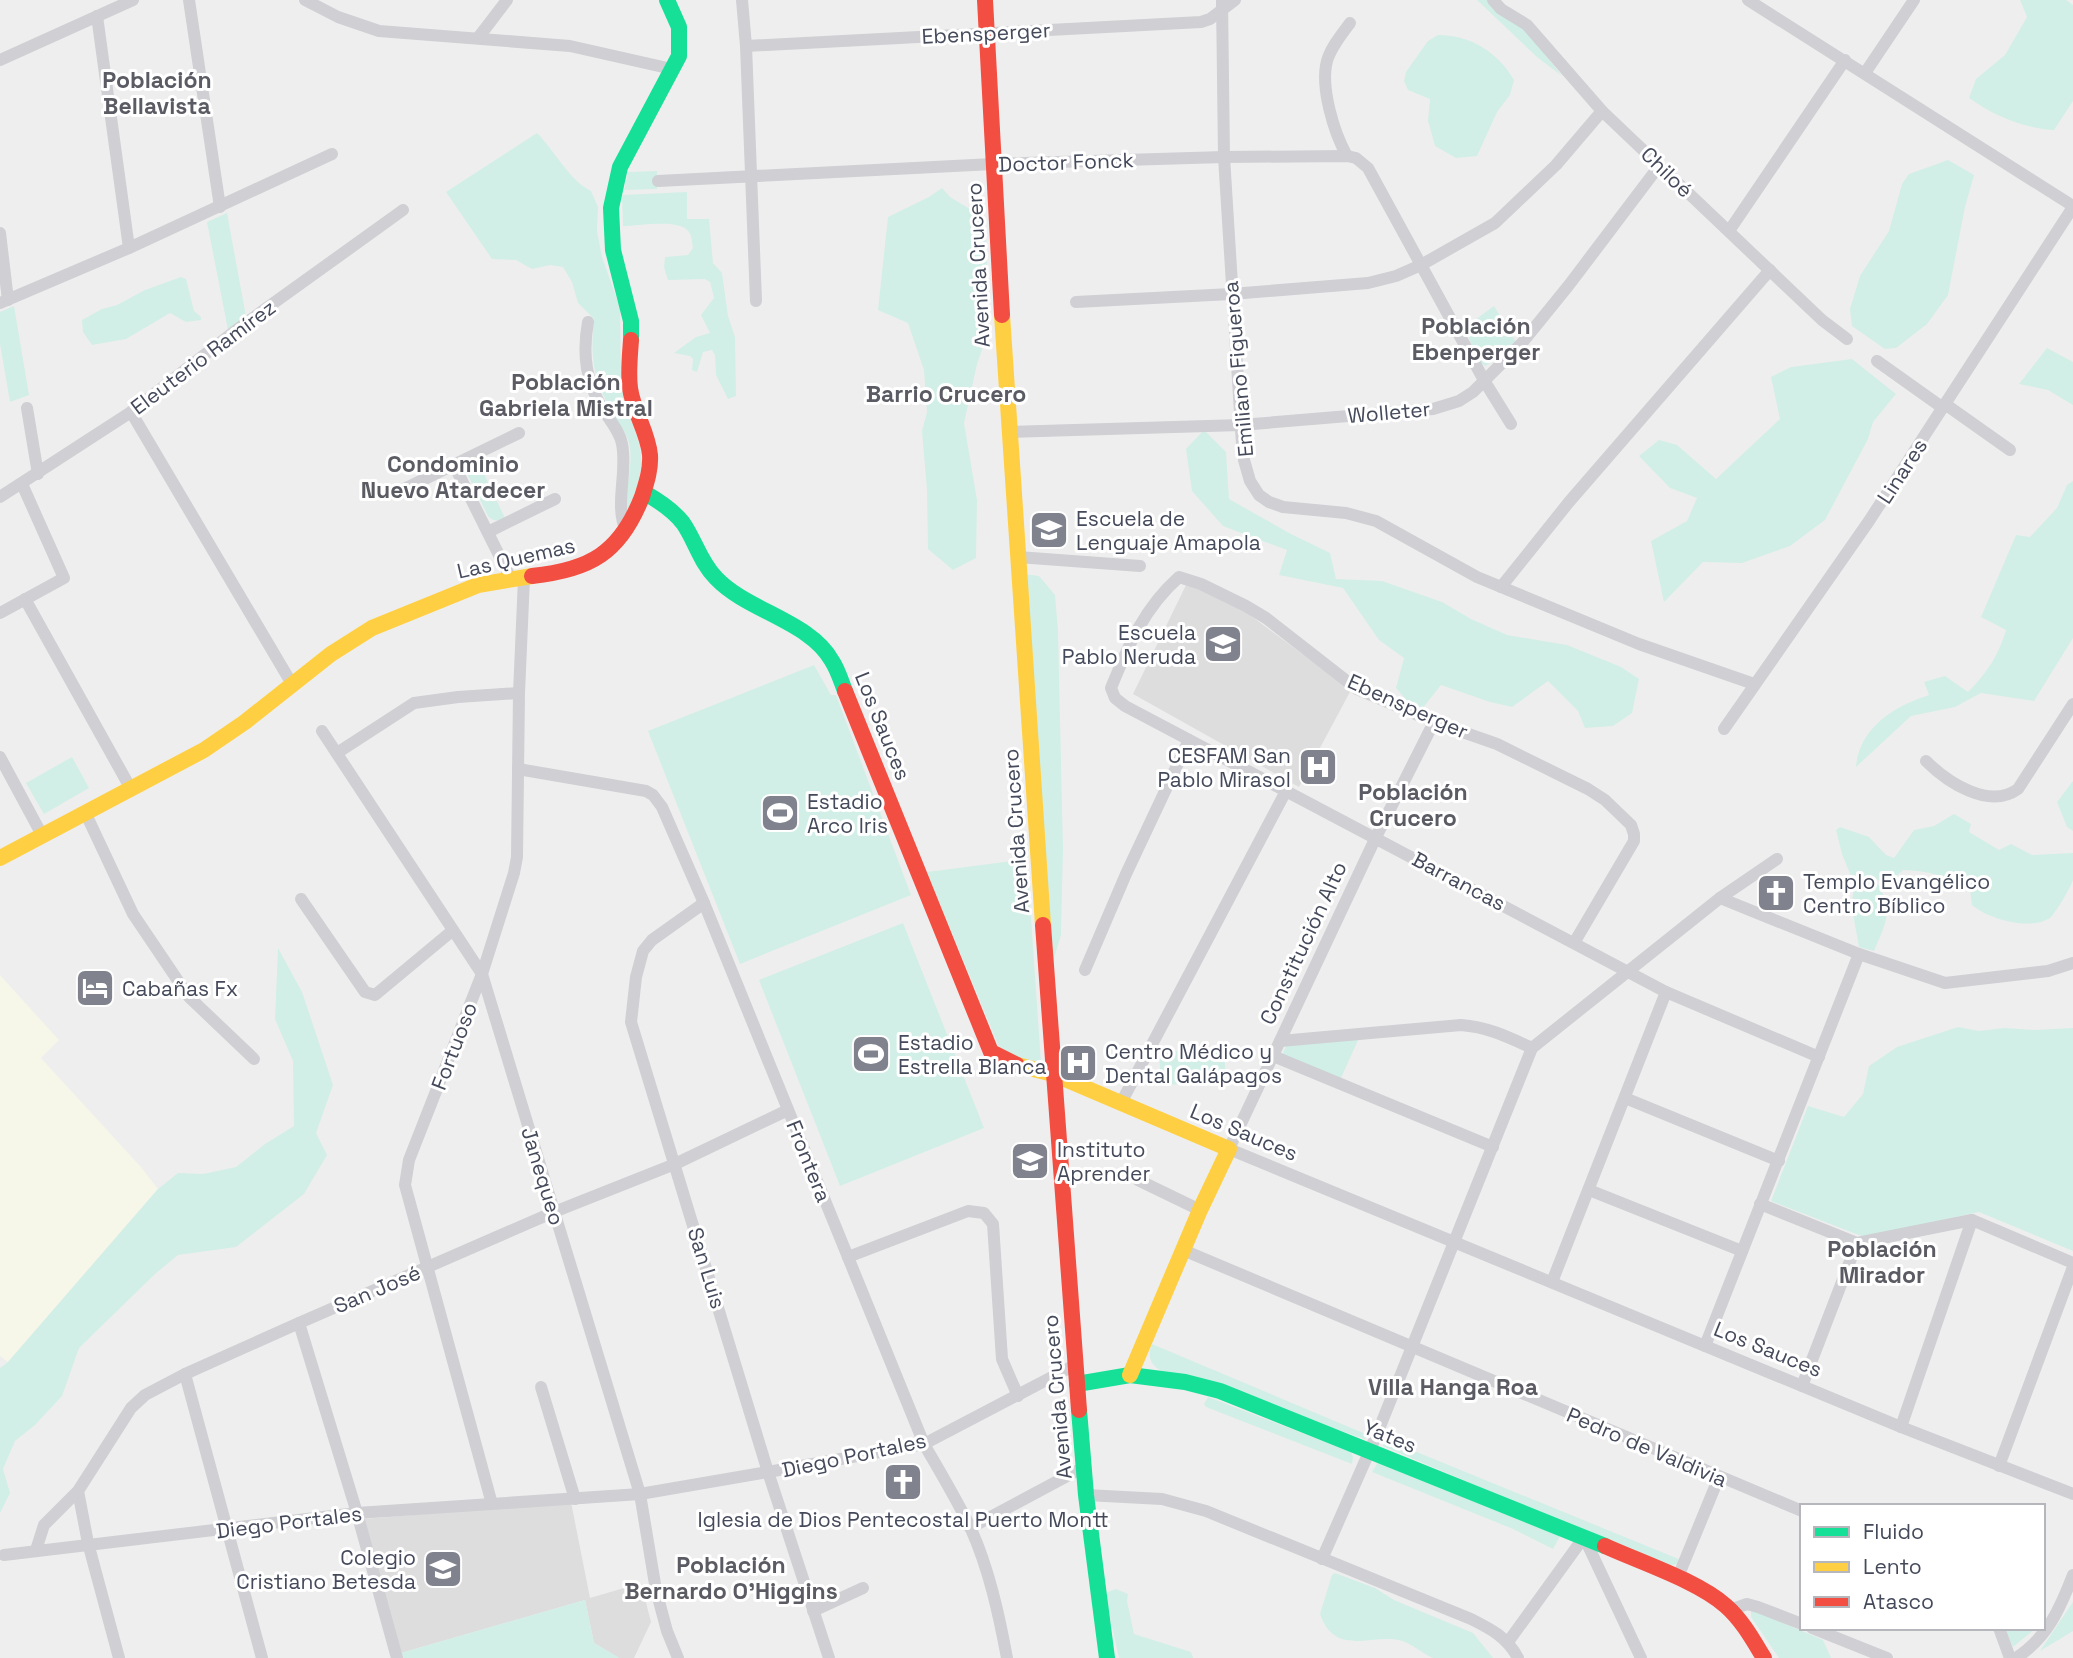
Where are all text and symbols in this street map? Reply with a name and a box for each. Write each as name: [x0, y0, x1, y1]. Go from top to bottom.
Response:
street label: Ebensperger: [921, 16, 1051, 50]
district label: Población Bellavista: [102, 65, 212, 121]
street label: Chiloé: [1635, 141, 1699, 203]
street label: Doctor Fonck: [998, 146, 1134, 178]
street label: Avenida Crucero: [960, 182, 996, 348]
street label: Emiliano Figueroa: [1217, 280, 1259, 458]
street label: Eleuterio Ramírez: [125, 294, 281, 420]
district label: Población Ebenperger: [1412, 311, 1540, 367]
district label: Población Gabriela Mistral: [479, 367, 653, 423]
district label: Barrio Crucero: [866, 379, 1026, 409]
street label: Wolleter: [1346, 395, 1432, 429]
street label: Linares: [1871, 433, 1933, 509]
district label: Condominio Nuevo Atardecer: [361, 449, 545, 505]
place label: Escuela de Lenguaje Amapola: [1076, 505, 1261, 556]
school or university icon: Escuela de Lenguaje Amapola: [1028, 509, 1070, 551]
street label: Las Quemas: [454, 531, 578, 585]
place label: Escuela Pablo Neruda: [1062, 619, 1196, 670]
school or university icon: Escuela Pablo Neruda: [1202, 623, 1244, 665]
street label: Ebensperger: [1344, 667, 1473, 745]
street label: Los Sauces: [849, 668, 917, 784]
place label: CESFAM San Pablo Mirasol: [1157, 742, 1291, 793]
hospital icon: CESFAM San Pablo Mirasol: [1297, 746, 1339, 788]
street label: Avenida Crucero: [997, 748, 1035, 914]
district label: Población Crucero: [1358, 777, 1468, 833]
place label: Estadio Arco Iris: [807, 788, 888, 839]
sports icon: Estadio Arco Iris: [759, 792, 801, 834]
street label: Barrancas: [1408, 845, 1510, 917]
street label: Constitución Alto: [1253, 857, 1353, 1029]
place label: Templo Evangélico Centro Bíblico: [1803, 868, 1990, 919]
church icon: Templo Evangélico Centro Bíblico: [1755, 872, 1797, 914]
hotel icon: Cabañas Fx: [74, 967, 116, 1009]
place label: Cabañas Fx: [122, 975, 238, 1002]
street label: Fortuoso: [425, 998, 483, 1094]
place label: Estadio Estrella Blanca: [898, 1029, 1047, 1080]
sports icon: Estadio Estrella Blanca: [850, 1033, 892, 1075]
place label: Centro Médico y Dental Galápagos: [1105, 1038, 1282, 1089]
hospital icon: Centro Médico y Dental Galápagos: [1057, 1042, 1099, 1084]
street label: Los Sauces: [1186, 1097, 1302, 1167]
street label: Frontera: [780, 1116, 838, 1206]
street label: Janequeo: [515, 1124, 571, 1228]
place label: Instituto Aprender: [1057, 1136, 1151, 1187]
school or university icon: Instituto Aprender: [1009, 1140, 1051, 1182]
street label: San Luis: [682, 1224, 732, 1312]
district label: Población Mirador: [1827, 1234, 1937, 1290]
street label: San José: [330, 1259, 424, 1319]
street label: Avenida Crucero: [1036, 1314, 1078, 1480]
street label: Los Sauces: [1710, 1315, 1826, 1383]
district label: Villa Hanga Roa: [1368, 1372, 1538, 1402]
street label: Pedro de Valdivia: [1563, 1401, 1731, 1493]
street label: Yates: [1359, 1413, 1421, 1459]
street label: Diego Portales: [779, 1427, 929, 1483]
church icon: Iglesia de Dios Pentecostal Puerto Montt: [882, 1461, 924, 1503]
street label: Diego Portales: [214, 1500, 364, 1544]
legend: [1800, 1504, 2045, 1630]
place label: Iglesia de Dios Pentecostal Puerto Montt: [697, 1506, 1109, 1533]
text: Fluido: [1863, 1518, 1924, 1545]
place label: Colegio Cristiano Betesda: [236, 1544, 416, 1595]
school or university icon: Colegio Cristiano Betesda: [422, 1548, 464, 1590]
district label: Población Bernardo O'Higgins: [624, 1550, 838, 1606]
text: Lento: [1863, 1553, 1922, 1580]
text: Atasco: [1863, 1588, 1934, 1615]

